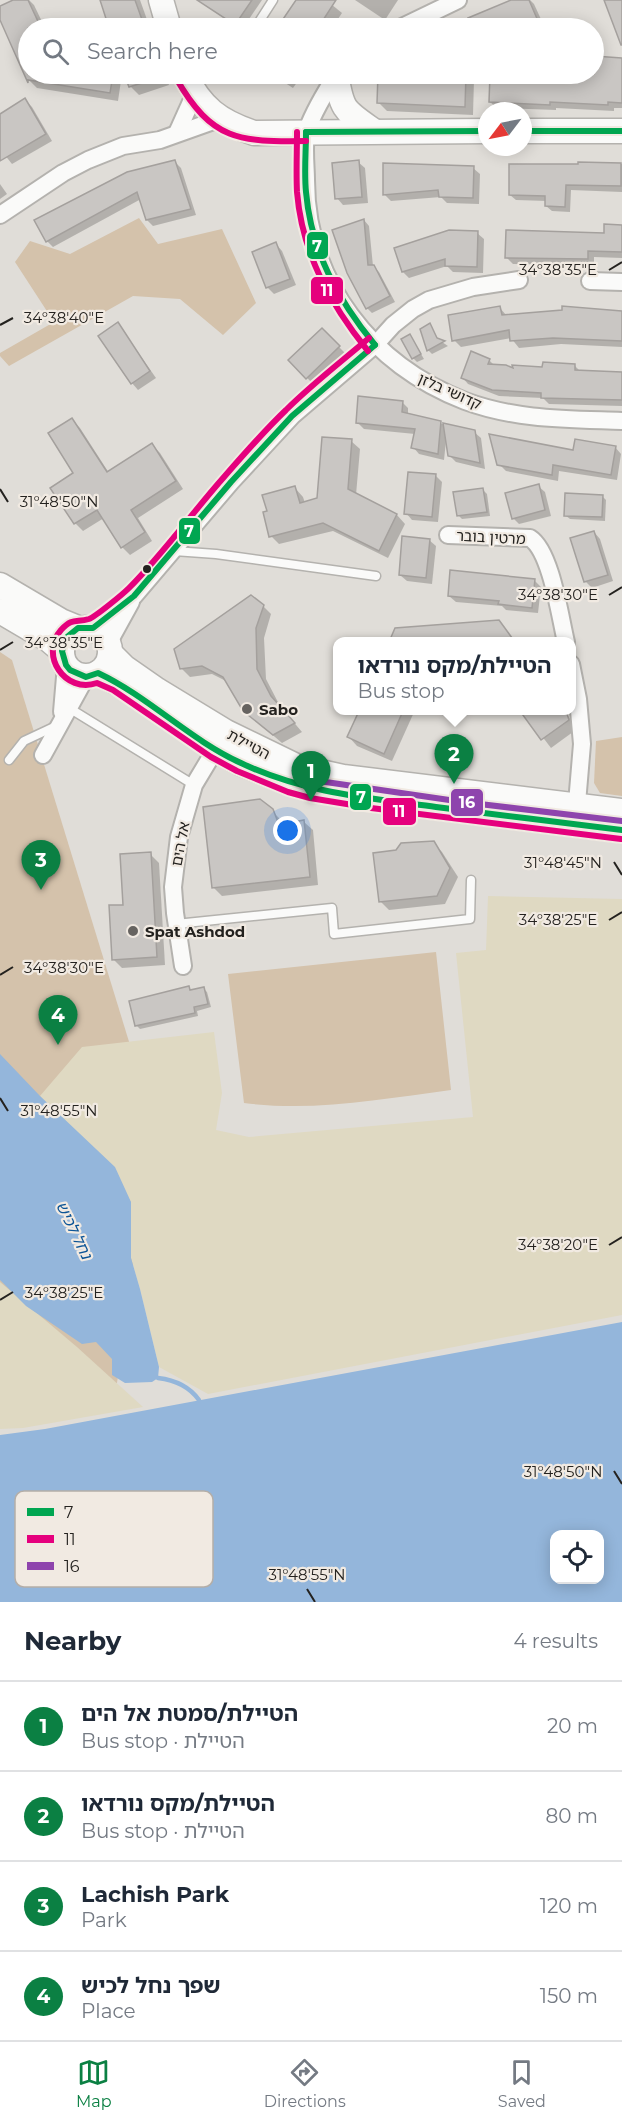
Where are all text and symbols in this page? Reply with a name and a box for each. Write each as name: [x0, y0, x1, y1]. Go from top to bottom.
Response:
search box: [18, 18, 604, 84]
icon: search: [39, 35, 72, 68]
text: Search here: [87, 38, 218, 65]
north arrow: [478, 102, 532, 156]
line badge: 7: [306, 231, 329, 260]
text: 7: [312, 237, 322, 256]
text: 34°38'35"E: [519, 260, 597, 279]
line badge: 11: [310, 276, 344, 305]
text: 11: [321, 281, 333, 300]
text: 34°38'40"E: [24, 308, 104, 327]
street label: קדושי בלזן: [415, 369, 485, 413]
text: 31°48'50"N: [20, 492, 98, 511]
line badge: 7: [178, 517, 201, 545]
text: 7: [184, 522, 194, 541]
street label: מרטין בובר: [456, 526, 526, 548]
unlabelled marker: [141, 563, 153, 575]
text: 34°38'30"E: [518, 585, 598, 604]
text: 34°38'35"E: [25, 633, 103, 652]
popup: [333, 637, 576, 715]
text: הטיילת/מקס נורדאו: [358, 652, 551, 679]
text: Bus stop: [358, 679, 445, 703]
place label: Sabo: [259, 700, 298, 719]
marker: Sabo: [240, 702, 254, 716]
street label: הטיילת: [224, 725, 274, 763]
pin: 2: [434, 734, 474, 784]
pin: 1: [292, 752, 330, 801]
line badge: 7: [349, 783, 372, 811]
text: 7: [356, 788, 366, 807]
line badge: 16: [450, 788, 484, 817]
text: 16: [459, 793, 475, 812]
line badge: 11: [382, 797, 417, 826]
text: 11: [393, 802, 405, 821]
your location: [273, 816, 302, 845]
street label: אל הים: [166, 820, 194, 868]
pin: 3: [22, 840, 60, 890]
text: 31°48'45"N: [524, 853, 602, 872]
text: 34°38'25"E: [519, 910, 597, 929]
place label: Spat Ashdod: [145, 922, 245, 941]
marker: Spat Ashdod: [126, 924, 140, 938]
text: 34°38'30"E: [24, 958, 104, 977]
pin: 4: [38, 996, 78, 1045]
text: 31°48'55"N: [20, 1101, 98, 1120]
water label: נחל לכיש: [52, 1198, 96, 1263]
text: 34°38'20"E: [518, 1235, 598, 1254]
text: 34°38'25"E: [25, 1283, 103, 1302]
text: 31°48'50"N: [524, 1462, 602, 1481]
legend: [15, 1491, 213, 1587]
text: 7: [64, 1503, 73, 1522]
text: 11: [64, 1530, 76, 1549]
map controls: [550, 1530, 604, 1584]
button: locate: [550, 1530, 604, 1584]
text: 16: [64, 1557, 80, 1576]
text: 31°48'55"N: [268, 1565, 346, 1584]
text: Nearby: [24, 1625, 121, 1657]
text: 4 results: [513, 1629, 598, 1653]
text: הטיילת/סמטת אל הים: [81, 1700, 298, 1727]
text: 1: [40, 1714, 47, 1738]
text: 20 m: [547, 1714, 598, 1738]
text: Bus stop · הטיילת: [81, 1729, 245, 1753]
text: הטיילת/מקס נורדאו: [81, 1790, 275, 1817]
text: 2: [38, 1804, 49, 1828]
text: 80 m: [546, 1804, 598, 1828]
text: Bus stop · הטיילת: [81, 1819, 245, 1843]
text: Lachish Park: [81, 1881, 229, 1908]
text: 3: [38, 1894, 49, 1918]
text: 120 m: [540, 1894, 598, 1918]
text: Park: [81, 1908, 127, 1932]
text: שפך נחל לכיש: [81, 1972, 221, 1999]
text: 4: [37, 1984, 50, 2008]
text: 150 m: [540, 1984, 598, 2008]
text: Place: [81, 1999, 136, 2023]
tab: Map: [76, 2056, 112, 2111]
tab: Directions: [264, 2056, 346, 2111]
tab: Saved: [498, 2056, 546, 2111]

